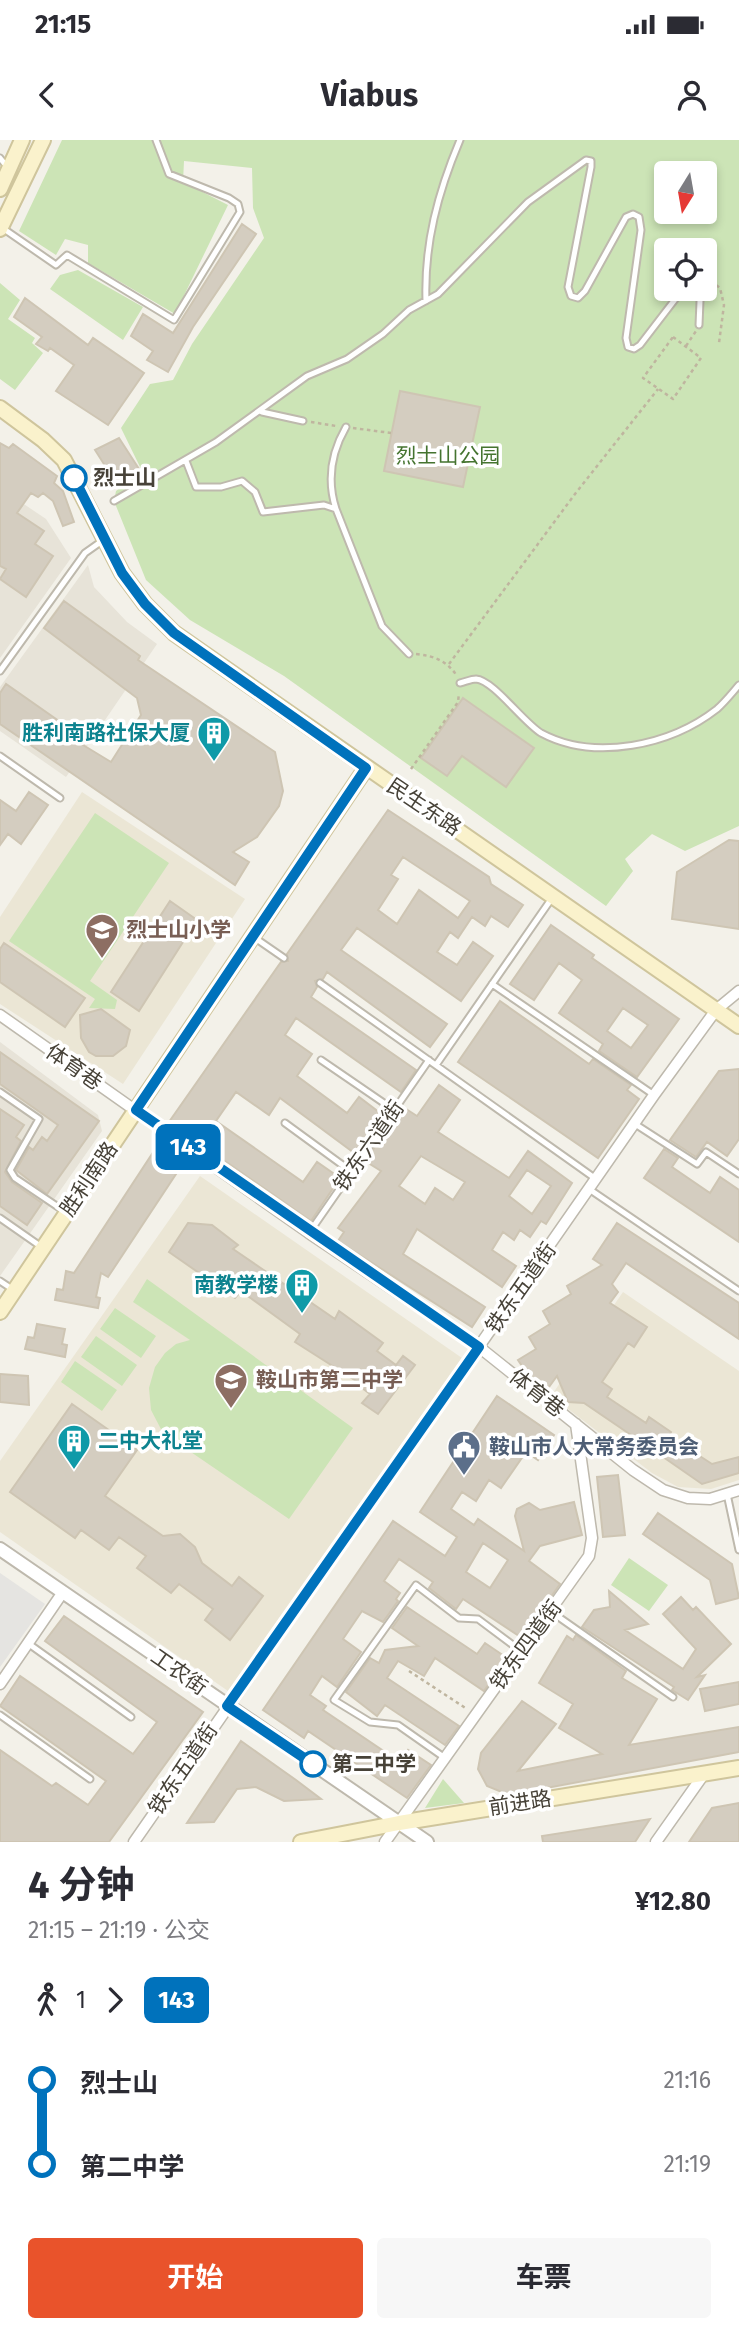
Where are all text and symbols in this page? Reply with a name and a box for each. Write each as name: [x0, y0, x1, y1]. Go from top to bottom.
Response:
text: 21:15: [35, 9, 91, 40]
icon: back: [28, 76, 66, 114]
text: Viabus: [321, 76, 418, 114]
icon: person: [673, 76, 711, 114]
north arrow: [654, 161, 718, 224]
map controls: [654, 161, 717, 301]
button: locate: [654, 238, 717, 301]
park label: 烈士山公园: [396, 443, 501, 469]
marker: 烈士山: [61, 465, 87, 491]
place label: 烈士山: [93, 465, 156, 491]
building icon: 胜利南路社保大厦: [195, 714, 233, 763]
place label: 胜利南路社保大厦: [22, 720, 190, 746]
street label: 民生东路: [382, 773, 466, 841]
school or university icon: 烈士山小学: [83, 911, 121, 960]
place label: 烈士山小学: [126, 917, 231, 943]
street label: 体育巷: [41, 1038, 107, 1096]
street label: 铁东六道街: [328, 1096, 410, 1196]
line badge: 143: [148, 1124, 228, 1170]
text: 143: [170, 1133, 206, 1161]
street label: 胜利南路: [55, 1137, 123, 1221]
street label: 铁东五道街: [480, 1238, 562, 1338]
building icon: 南教学楼: [283, 1266, 321, 1315]
place label: 南教学楼: [194, 1272, 278, 1298]
school or university icon: 鞍山市第二中学: [212, 1361, 250, 1410]
street label: 体育巷: [504, 1363, 570, 1423]
place label: 鞍山市第二中学: [256, 1367, 403, 1393]
building icon: 二中大礼堂: [55, 1422, 93, 1471]
place label: 二中大礼堂: [98, 1428, 203, 1454]
public building icon: 鞍山市人大常务委员会: [445, 1428, 483, 1477]
place label: 鞍山市人大常务委员会: [489, 1434, 699, 1460]
street label: 铁东四道街: [485, 1595, 567, 1695]
street label: 工农街: [146, 1643, 212, 1701]
street label: 铁东五道街: [143, 1718, 223, 1820]
marker: 第二中学: [300, 1751, 326, 1777]
place label: 第二中学: [332, 1751, 416, 1777]
street label: 前进路: [487, 1785, 553, 1821]
text: 4 分钟: [28, 1862, 134, 1908]
text: ¥12.80: [635, 1886, 711, 1917]
text: 21:15 – 21:19 · 公交: [28, 1916, 210, 1944]
icon: walk: [28, 1981, 66, 2019]
icon: forward: [96, 1981, 134, 2019]
text: 1: [76, 1986, 86, 2014]
text: 143: [158, 1986, 195, 2014]
text: 21:16: [663, 2066, 711, 2094]
text: 烈士山: [80, 2068, 158, 2099]
text: 21:19: [664, 2150, 711, 2178]
text: 第二中学: [80, 2152, 184, 2183]
button: 开始: [28, 2238, 363, 2318]
button: 车票: [377, 2238, 711, 2318]

